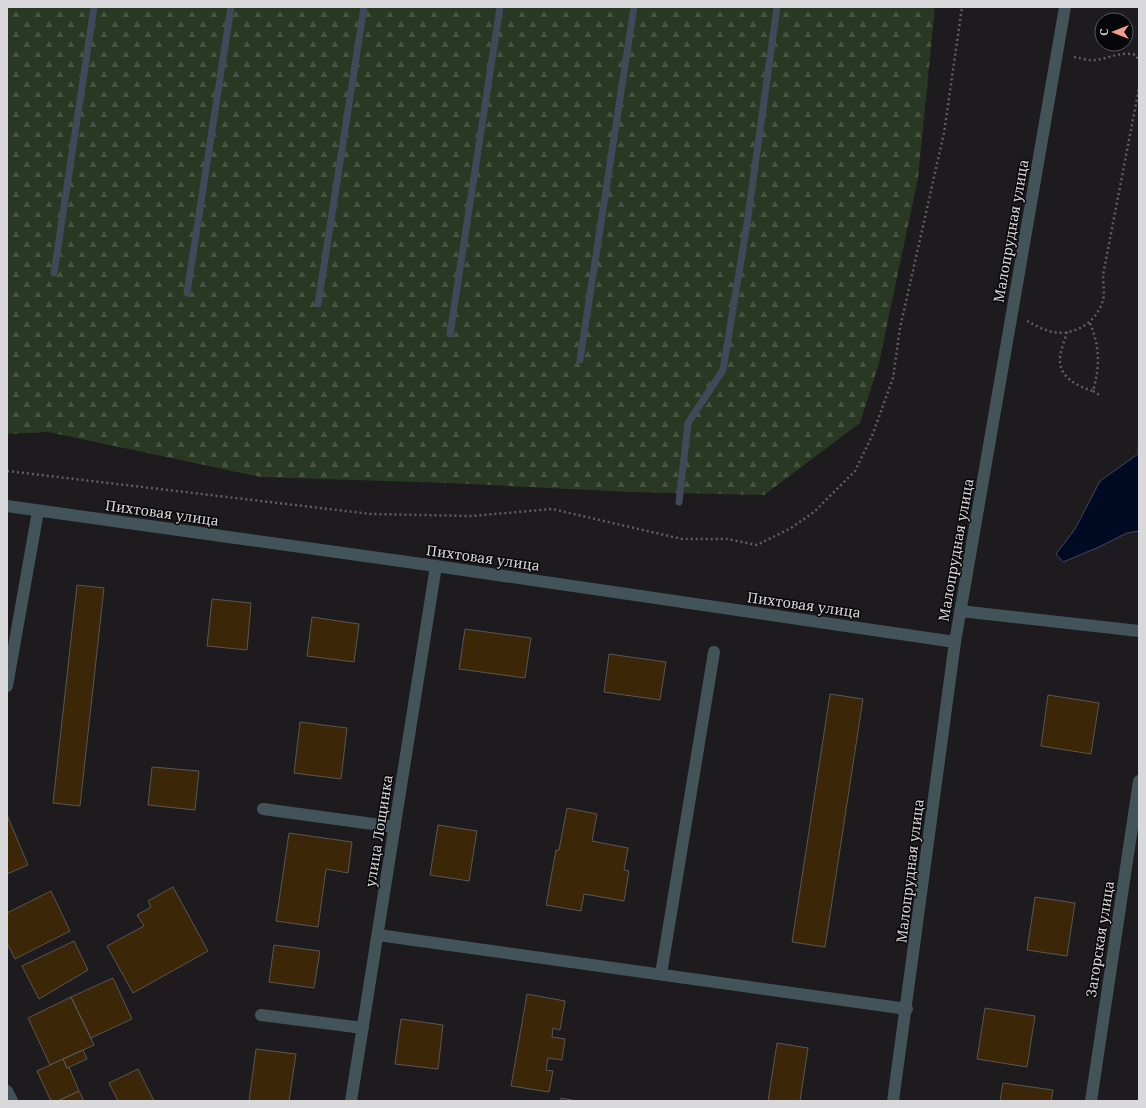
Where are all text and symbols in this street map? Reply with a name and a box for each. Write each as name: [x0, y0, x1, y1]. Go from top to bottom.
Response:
north arrow: [1094, 12, 1134, 52]
text: С: [1096, 28, 1111, 36]
street label: Малопрудная улица: [989, 158, 1032, 304]
street label: Малопрудная улица: [934, 477, 977, 623]
street label: Пихтовая улица: [104, 495, 220, 530]
street label: Пихтовая улица: [425, 540, 541, 575]
street label: Пихтовая улица: [746, 587, 862, 622]
street label: улица Лощинка: [360, 773, 397, 888]
street label: Малопрудная улица: [891, 798, 928, 944]
street label: Загорская улица: [1081, 879, 1118, 999]

